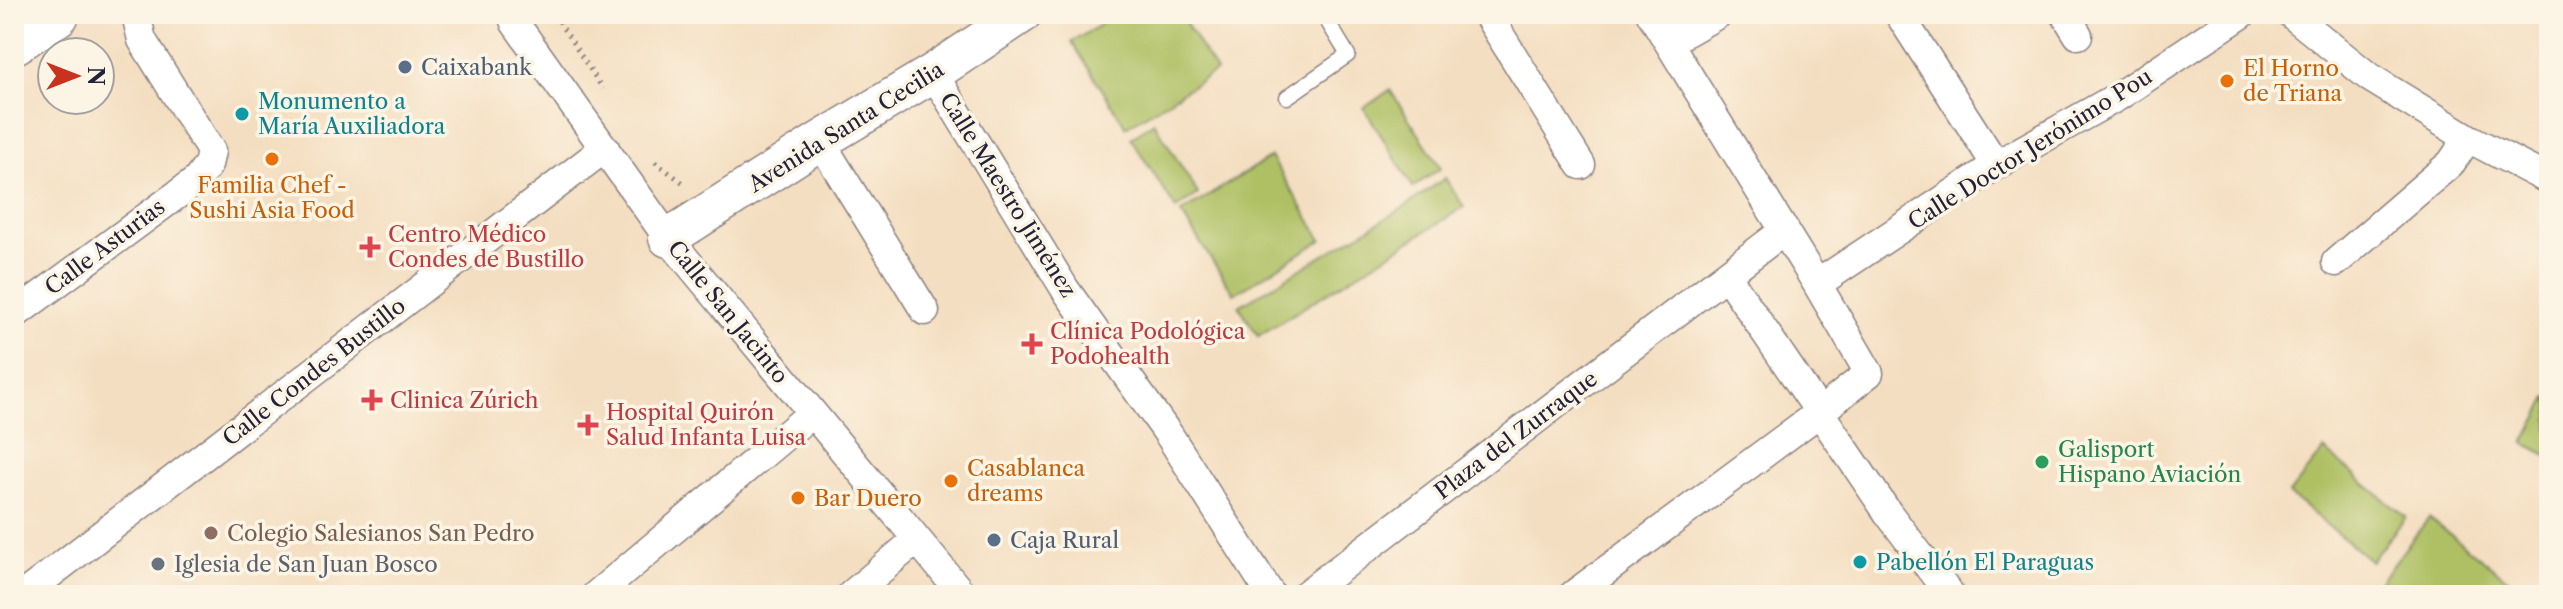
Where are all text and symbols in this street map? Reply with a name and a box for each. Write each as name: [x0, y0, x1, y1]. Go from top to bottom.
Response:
north arrow: [36, 36, 116, 116]
place label: Caixabank: [421, 54, 533, 81]
place label: El Horno de Triana: [2243, 55, 2342, 107]
street label: Avenida Santa Cecilia: [742, 56, 949, 199]
marker: Caixabank: [396, 58, 414, 76]
street label: Calle Doctor Jerónimo Pou: [1903, 63, 2157, 235]
text: N: [82, 66, 109, 86]
marker: El Horno de Triana: [2218, 72, 2236, 90]
place label: Monumento a María Auxiliadora: [258, 88, 446, 140]
street label: Calle Maestro Jiménez: [934, 88, 1082, 302]
marker: Monumento a María Auxiliadora: [233, 105, 251, 123]
marker: Familia Chef - Sushi Asia Food: [263, 150, 281, 168]
place label: Familia Chef - Sushi Asia Food: [189, 172, 355, 224]
street label: Calle Asturias: [40, 193, 170, 301]
place label: Centro Médico Condes de Bustillo: [388, 221, 584, 273]
street label: Calle San Jacinto: [662, 235, 794, 389]
marker: Centro Médico Condes de Bustillo: [359, 236, 381, 258]
street label: Calle Condes Bustillo: [217, 292, 411, 452]
place label: Clínica Podológica Podohealth: [1050, 318, 1246, 370]
marker: Clínica Podológica Podohealth: [1021, 333, 1043, 355]
street label: Plaza del Zurraque: [1429, 365, 1603, 505]
place label: Clinica Zúrich: [390, 387, 539, 414]
marker: Clinica Zúrich: [361, 389, 383, 411]
place label: Hospital Quirón Salud Infanta Luisa: [606, 399, 807, 451]
marker: Hospital Quirón Salud Infanta Luisa: [577, 414, 599, 436]
place label: Galisport Hispano Aviación: [2058, 436, 2241, 488]
marker: Galisport Hispano Aviación: [2033, 453, 2051, 471]
place label: Casablanca dreams: [967, 455, 1085, 507]
marker: Casablanca dreams: [942, 472, 960, 490]
place label: Bar Duero: [814, 485, 922, 512]
marker: Bar Duero: [789, 489, 807, 507]
place label: Colegio Salesianos San Pedro: [227, 520, 535, 547]
marker: Colegio Salesianos San Pedro: [202, 524, 220, 542]
place label: Caja Rural: [1010, 527, 1119, 554]
marker: Caja Rural: [985, 531, 1003, 549]
place label: Pabellón El Paraguas: [1876, 549, 2094, 576]
place label: Iglesia de San Juan Bosco: [174, 551, 438, 578]
marker: Pabellón El Paraguas: [1851, 553, 1869, 571]
marker: Iglesia de San Juan Bosco: [149, 555, 167, 573]

